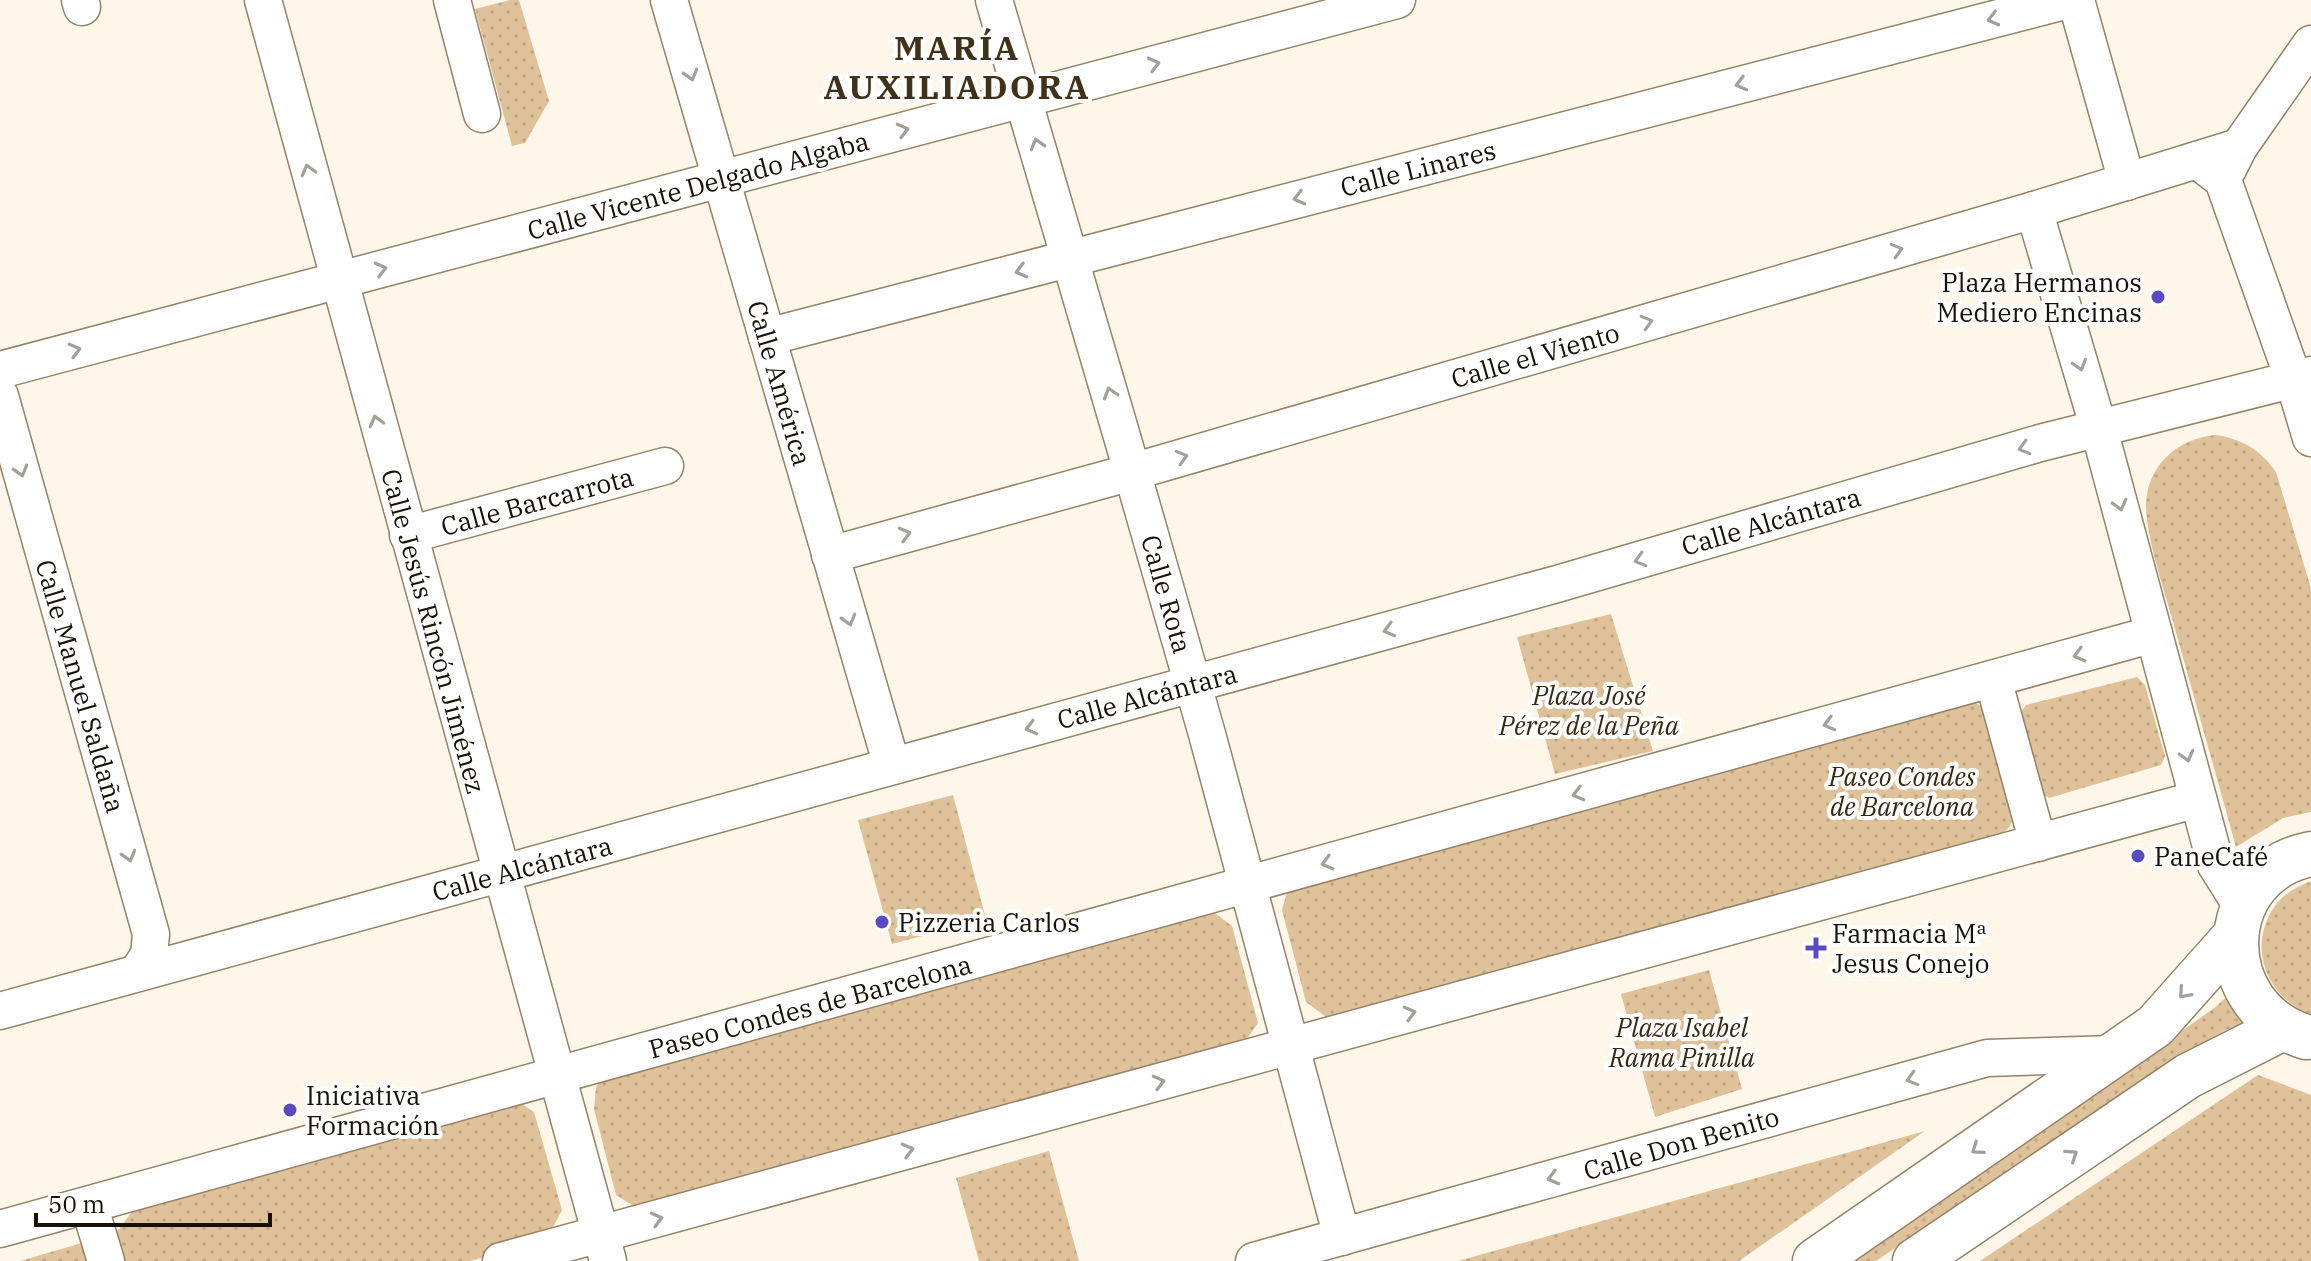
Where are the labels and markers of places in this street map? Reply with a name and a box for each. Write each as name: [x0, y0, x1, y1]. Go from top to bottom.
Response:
place label: Plaza Hermanos Mediero Encinas: [1937, 265, 2142, 329]
marker: Plaza Hermanos Mediero Encinas: [2149, 288, 2167, 306]
place label: PaneCafé: [2154, 839, 2268, 873]
marker: PaneCafé: [2129, 847, 2147, 865]
place label: Pizzeria Carlos: [898, 905, 1080, 939]
marker: Pizzeria Carlos: [873, 913, 891, 931]
place label: Farmacia Mª Jesus Conejo: [1832, 916, 1989, 980]
marker: Farmacia Mª Jesus Conejo: [1807, 939, 1825, 957]
place label: Iniciativa Formación: [306, 1078, 439, 1142]
marker: Iniciativa Formación: [281, 1101, 299, 1119]

